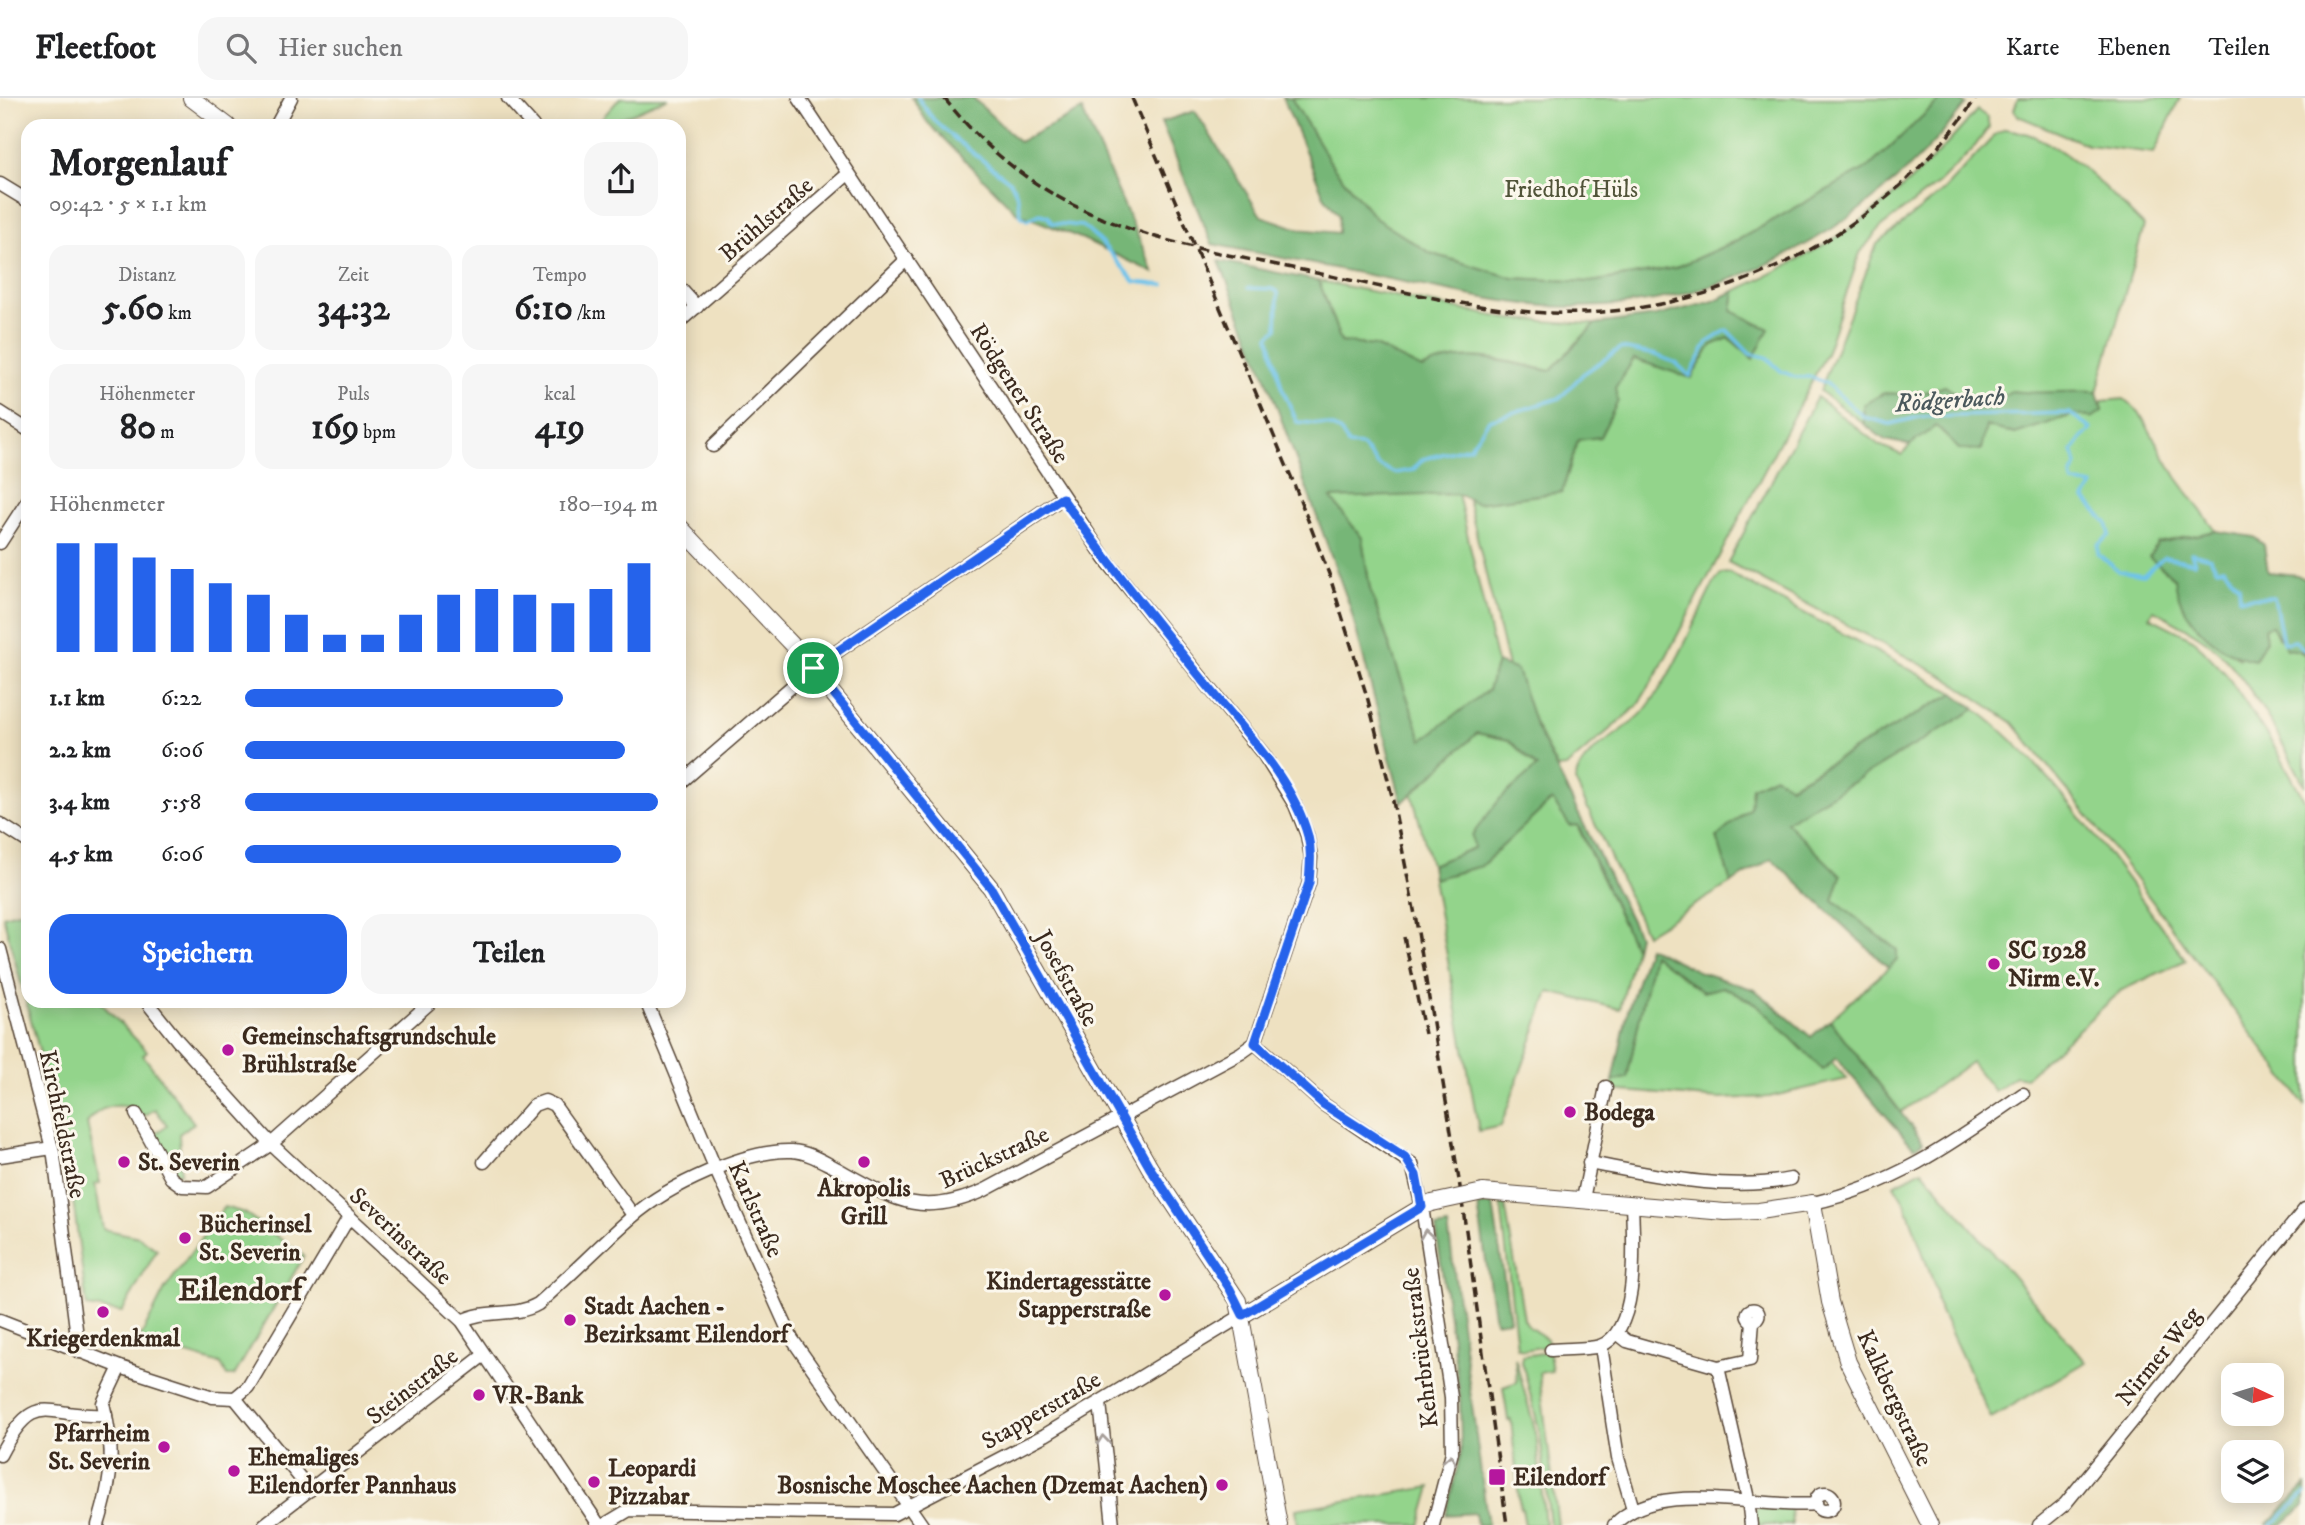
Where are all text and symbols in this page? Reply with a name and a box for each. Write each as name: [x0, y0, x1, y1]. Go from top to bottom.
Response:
search box: [198, 17, 688, 80]
text: Fleetfoot: [35, 28, 156, 69]
icon: search: [222, 29, 260, 67]
text: Hier suchen: [278, 32, 403, 65]
text: Karte: [2006, 33, 2059, 63]
text: Ebenen: [2097, 33, 2171, 63]
text: Teilen: [2209, 33, 2270, 63]
text: Morgenlauf: [49, 140, 228, 188]
button: share: [584, 142, 658, 216]
street label: Brühlstraße: [714, 171, 820, 269]
park label: Friedhof Hüls: [1504, 175, 1638, 205]
text: 09:42 · 5 × 1.1 km: [49, 190, 207, 219]
text: Distanz: [118, 264, 176, 287]
text: Zeit: [338, 264, 369, 287]
text: Tempo: [533, 264, 587, 287]
text: 5.60: [102, 287, 164, 331]
text: 34:32: [317, 287, 390, 331]
text: 6:10: [514, 287, 573, 331]
text: km: [164, 302, 192, 325]
text: /km: [573, 302, 606, 325]
street label: Rödgener Straße: [963, 318, 1076, 469]
water label: Rödgerbach: [1893, 380, 2007, 421]
text: Höhenmeter: [99, 383, 195, 406]
text: Puls: [337, 383, 370, 406]
text: kcal: [544, 383, 575, 406]
text: 80: [120, 406, 156, 450]
text: 169: [311, 406, 359, 450]
text: 419: [535, 406, 585, 450]
text: m: [156, 421, 175, 444]
text: bpm: [359, 421, 396, 444]
text: Höhenmeter: [49, 490, 165, 519]
text: 180–194 m: [558, 490, 658, 519]
pin: [783, 638, 843, 698]
icon: arrive: [794, 649, 832, 687]
text: 1.1 km: [49, 684, 105, 713]
text: 6:22: [161, 684, 202, 713]
text: 2.2 km: [49, 736, 111, 765]
text: 6:06: [161, 736, 203, 765]
text: 3.4 km: [49, 788, 110, 817]
text: 5:58: [161, 788, 201, 817]
text: 4.5 km: [49, 840, 113, 869]
text: 6:06: [161, 840, 203, 869]
button: Speichern: [49, 914, 347, 994]
button: Teilen: [361, 914, 658, 994]
street label: Josefstraße: [1026, 923, 1105, 1032]
place label: SC 1928 Nirm e.V.: [2008, 936, 2100, 994]
marker: SC 1928 Nirm e.V.: [1986, 956, 2002, 972]
place label: Gemeinschaftsgrundschule Brühlstraße: [242, 1022, 496, 1080]
marker: Gemeinschaftsgrundschule Brühlstraße: [220, 1042, 236, 1058]
street label: Kirchfeldstraße: [32, 1047, 92, 1201]
place label: Bodega: [1584, 1098, 1655, 1128]
marker: Bodega: [1562, 1104, 1578, 1120]
street label: Brückstraße: [935, 1120, 1054, 1196]
place label: St. Severin: [138, 1148, 240, 1178]
marker: St. Severin: [116, 1154, 132, 1170]
marker: Akropolis Grill: [856, 1154, 872, 1170]
street label: Karlstraße: [721, 1157, 790, 1262]
place label: Akropolis Grill: [817, 1174, 910, 1232]
street label: Severinstraße: [343, 1181, 458, 1292]
place label: Bücherinsel St. Severin: [199, 1210, 312, 1268]
one-way arrow: [1419, 1228, 1434, 1240]
marker: Bücherinsel St. Severin: [177, 1230, 193, 1246]
street label: Kehrbrückstraße: [1396, 1266, 1446, 1430]
place label: Kindertagesstätte Stapperstraße: [986, 1267, 1151, 1325]
district label: Eilendorf: [178, 1271, 308, 1311]
marker: Kindertagesstätte Stapperstraße: [1157, 1287, 1173, 1303]
place label: Stadt Aachen - Bezirksamt Eilendorf: [584, 1292, 793, 1350]
street label: Nirmer Weg: [2110, 1301, 2208, 1412]
marker: Kriegerdenkmal: [95, 1304, 111, 1320]
marker: Stadt Aachen - Bezirksamt Eilendorf: [562, 1312, 578, 1328]
place label: Kriegerdenkmal: [26, 1324, 181, 1354]
street label: Kalkbergstraße: [1849, 1325, 1939, 1471]
street label: Steinstraße: [361, 1342, 465, 1432]
north arrow: [2221, 1363, 2284, 1426]
map controls: [2221, 1363, 2284, 1503]
street label: Stapperstraße: [977, 1365, 1107, 1457]
place label: VR-Bank: [492, 1381, 585, 1411]
marker: VR-Bank: [471, 1387, 487, 1403]
place label: Pfarrheim St. Severin: [48, 1419, 150, 1477]
one-way arrow: [1096, 1434, 1111, 1446]
marker: Pfarrheim St. Severin: [156, 1439, 172, 1455]
button: layers: [2221, 1440, 2284, 1503]
place label: Ehemaliges Eilendorfer Pannhaus: [248, 1443, 456, 1501]
one-way arrow: [1442, 1453, 1457, 1465]
place label: Leopardi Pizzabar: [608, 1454, 696, 1512]
marker: Ehemaliges Eilendorfer Pannhaus: [226, 1463, 242, 1479]
place label: Eilendorf: [1513, 1463, 1610, 1493]
marker: Eilendorf: [1487, 1467, 1507, 1487]
place label: Bosnische Moschee Aachen (Dzemat Aachen): [777, 1471, 1208, 1501]
marker: Leopardi Pizzabar: [586, 1474, 602, 1490]
marker: Bosnische Moschee Aachen (Dzemat Aachen): [1214, 1477, 1230, 1493]

